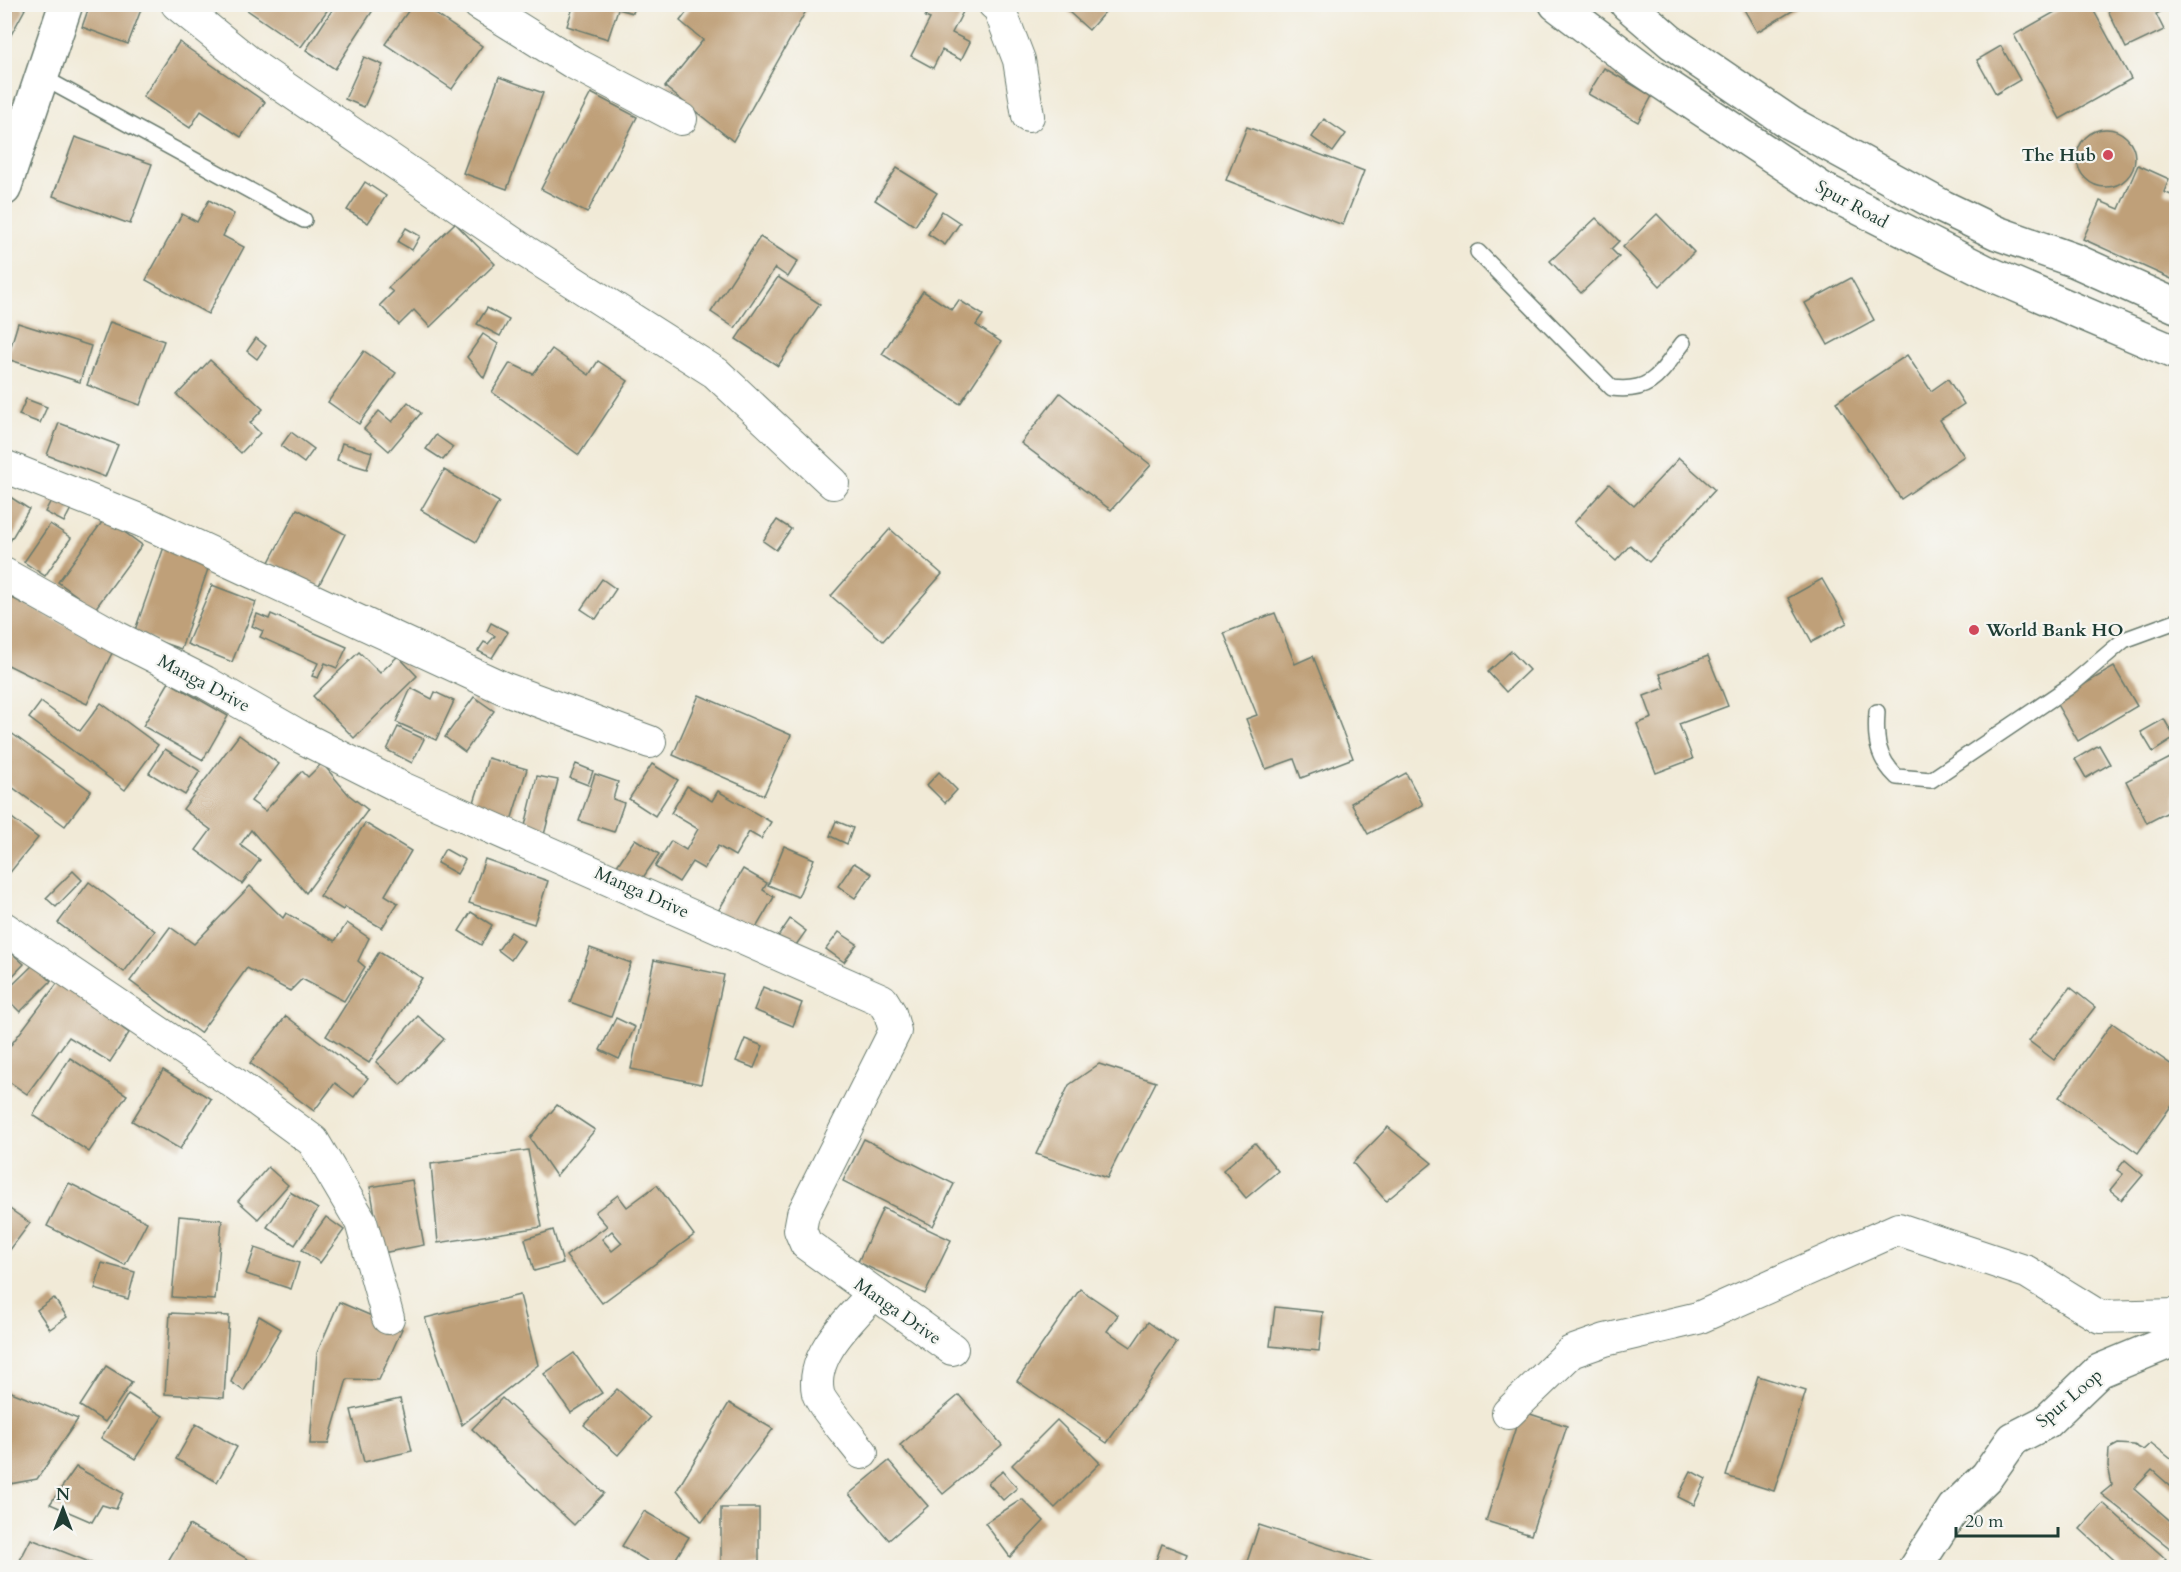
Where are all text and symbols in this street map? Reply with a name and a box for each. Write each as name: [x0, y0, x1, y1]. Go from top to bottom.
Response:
place label: The Hub: [2022, 143, 2096, 168]
marker: The Hub: [2101, 148, 2115, 162]
street label: Spur Road: [1811, 174, 1893, 235]
place label: World Bank HO: [1985, 618, 2124, 643]
marker: World Bank HO: [1967, 623, 1981, 637]
street label: Manga Drive: [153, 649, 254, 718]
street label: Manga Drive: [590, 860, 693, 924]
street label: Manga Drive: [849, 1272, 946, 1351]
street label: Spur Loop: [2031, 1363, 2108, 1434]
north arrow: [33, 1479, 93, 1539]
text: N: [56, 1484, 70, 1506]
scale bar: [1956, 1500, 2058, 1538]
text: 20 m: [1965, 1509, 2004, 1534]

